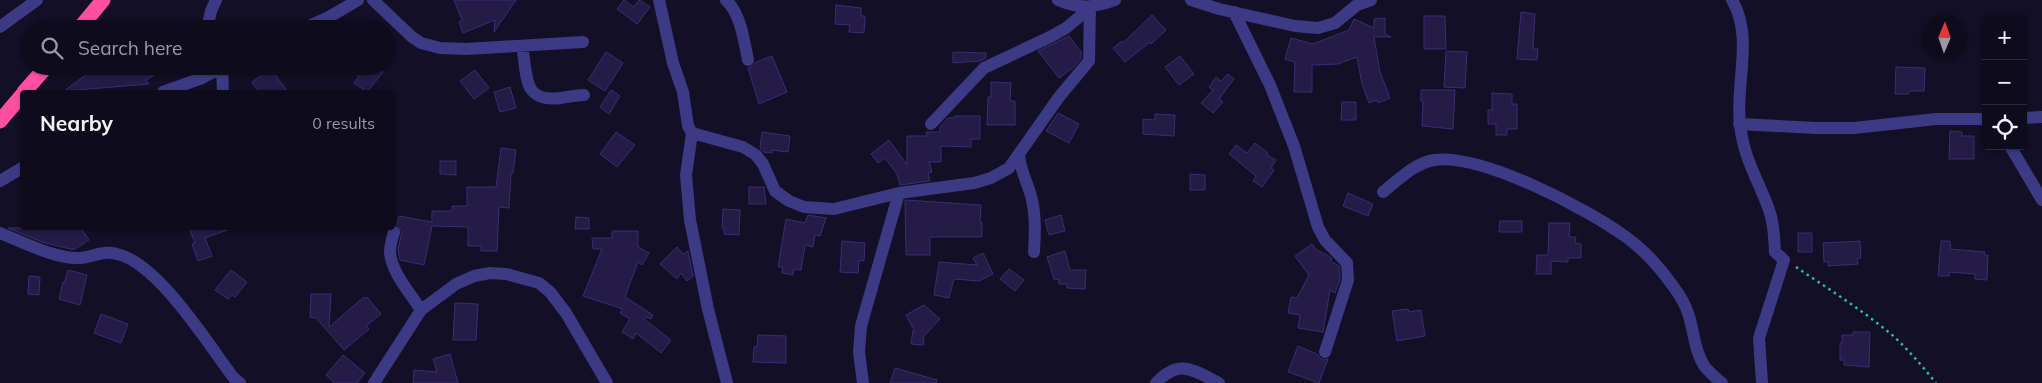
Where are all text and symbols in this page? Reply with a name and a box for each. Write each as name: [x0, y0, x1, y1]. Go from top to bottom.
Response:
north arrow: [1922, 15, 1967, 60]
map controls: [1982, 15, 2027, 150]
button: +: [1982, 15, 2027, 60]
search box: [20, 20, 395, 75]
icon: search: [38, 34, 66, 62]
text: Search here: [78, 36, 182, 60]
button: −: [1982, 60, 2027, 105]
button: locate: [1982, 105, 2027, 150]
text: Nearby: [40, 110, 113, 136]
text: 0 results: [312, 113, 375, 133]

